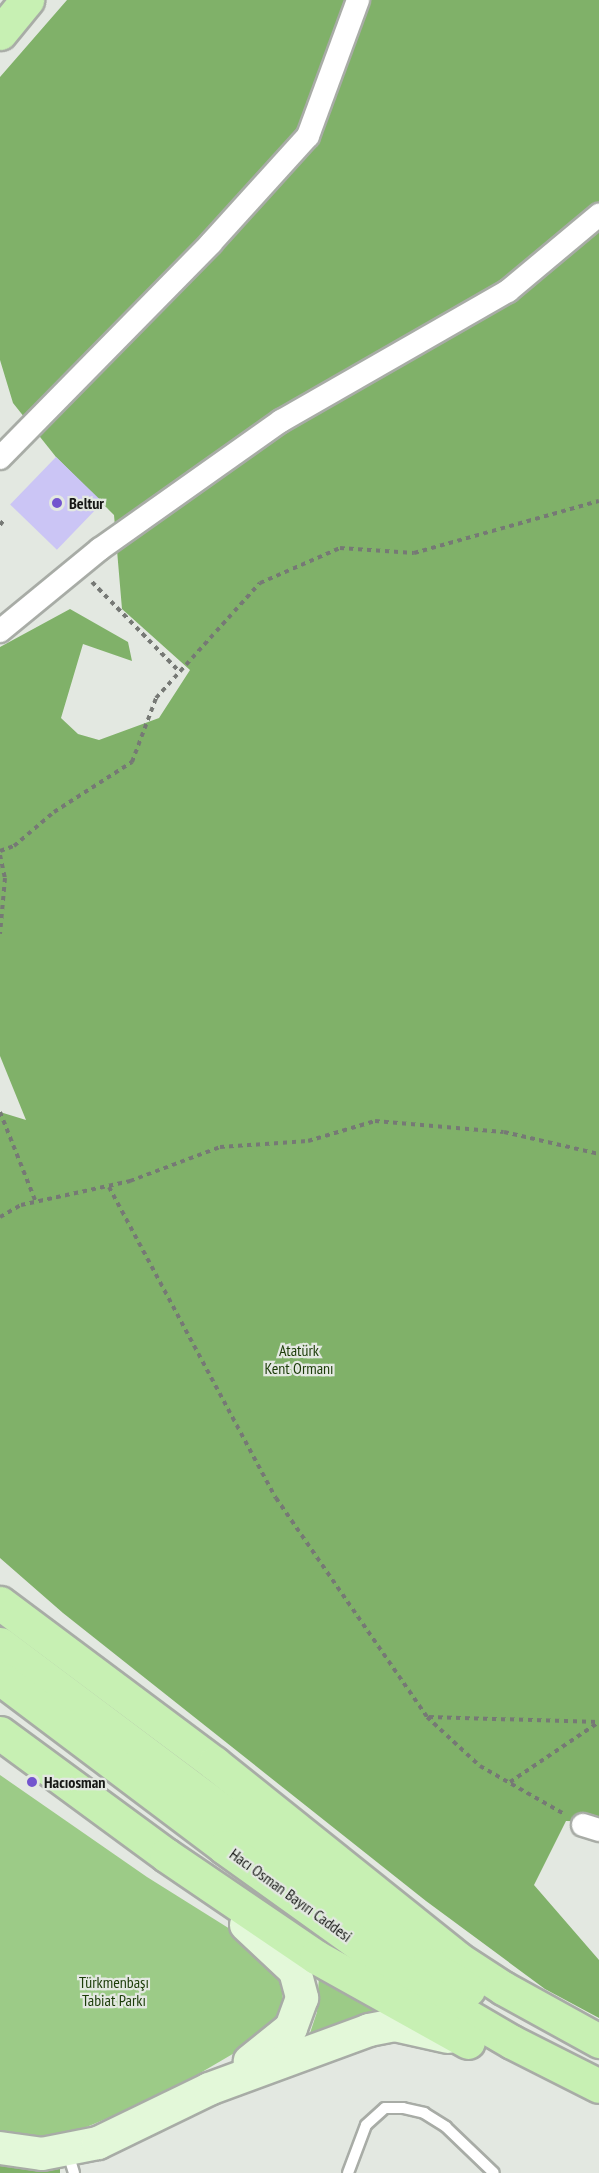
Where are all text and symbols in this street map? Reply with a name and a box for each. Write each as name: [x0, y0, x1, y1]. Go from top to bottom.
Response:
place label: Beltur: [69, 493, 104, 513]
marker: Beltur: [50, 496, 64, 510]
park label: Atatürk Kent Ormanı: [264, 1340, 334, 1378]
place label: Hacıosman: [44, 1772, 105, 1792]
marker: Hacıosman: [25, 1775, 39, 1789]
street label: Hacı Osman Bayırı Caddesi: [226, 1844, 356, 1946]
park label: Türkmenbaşı Tabiat Parkı: [79, 1972, 149, 2010]

